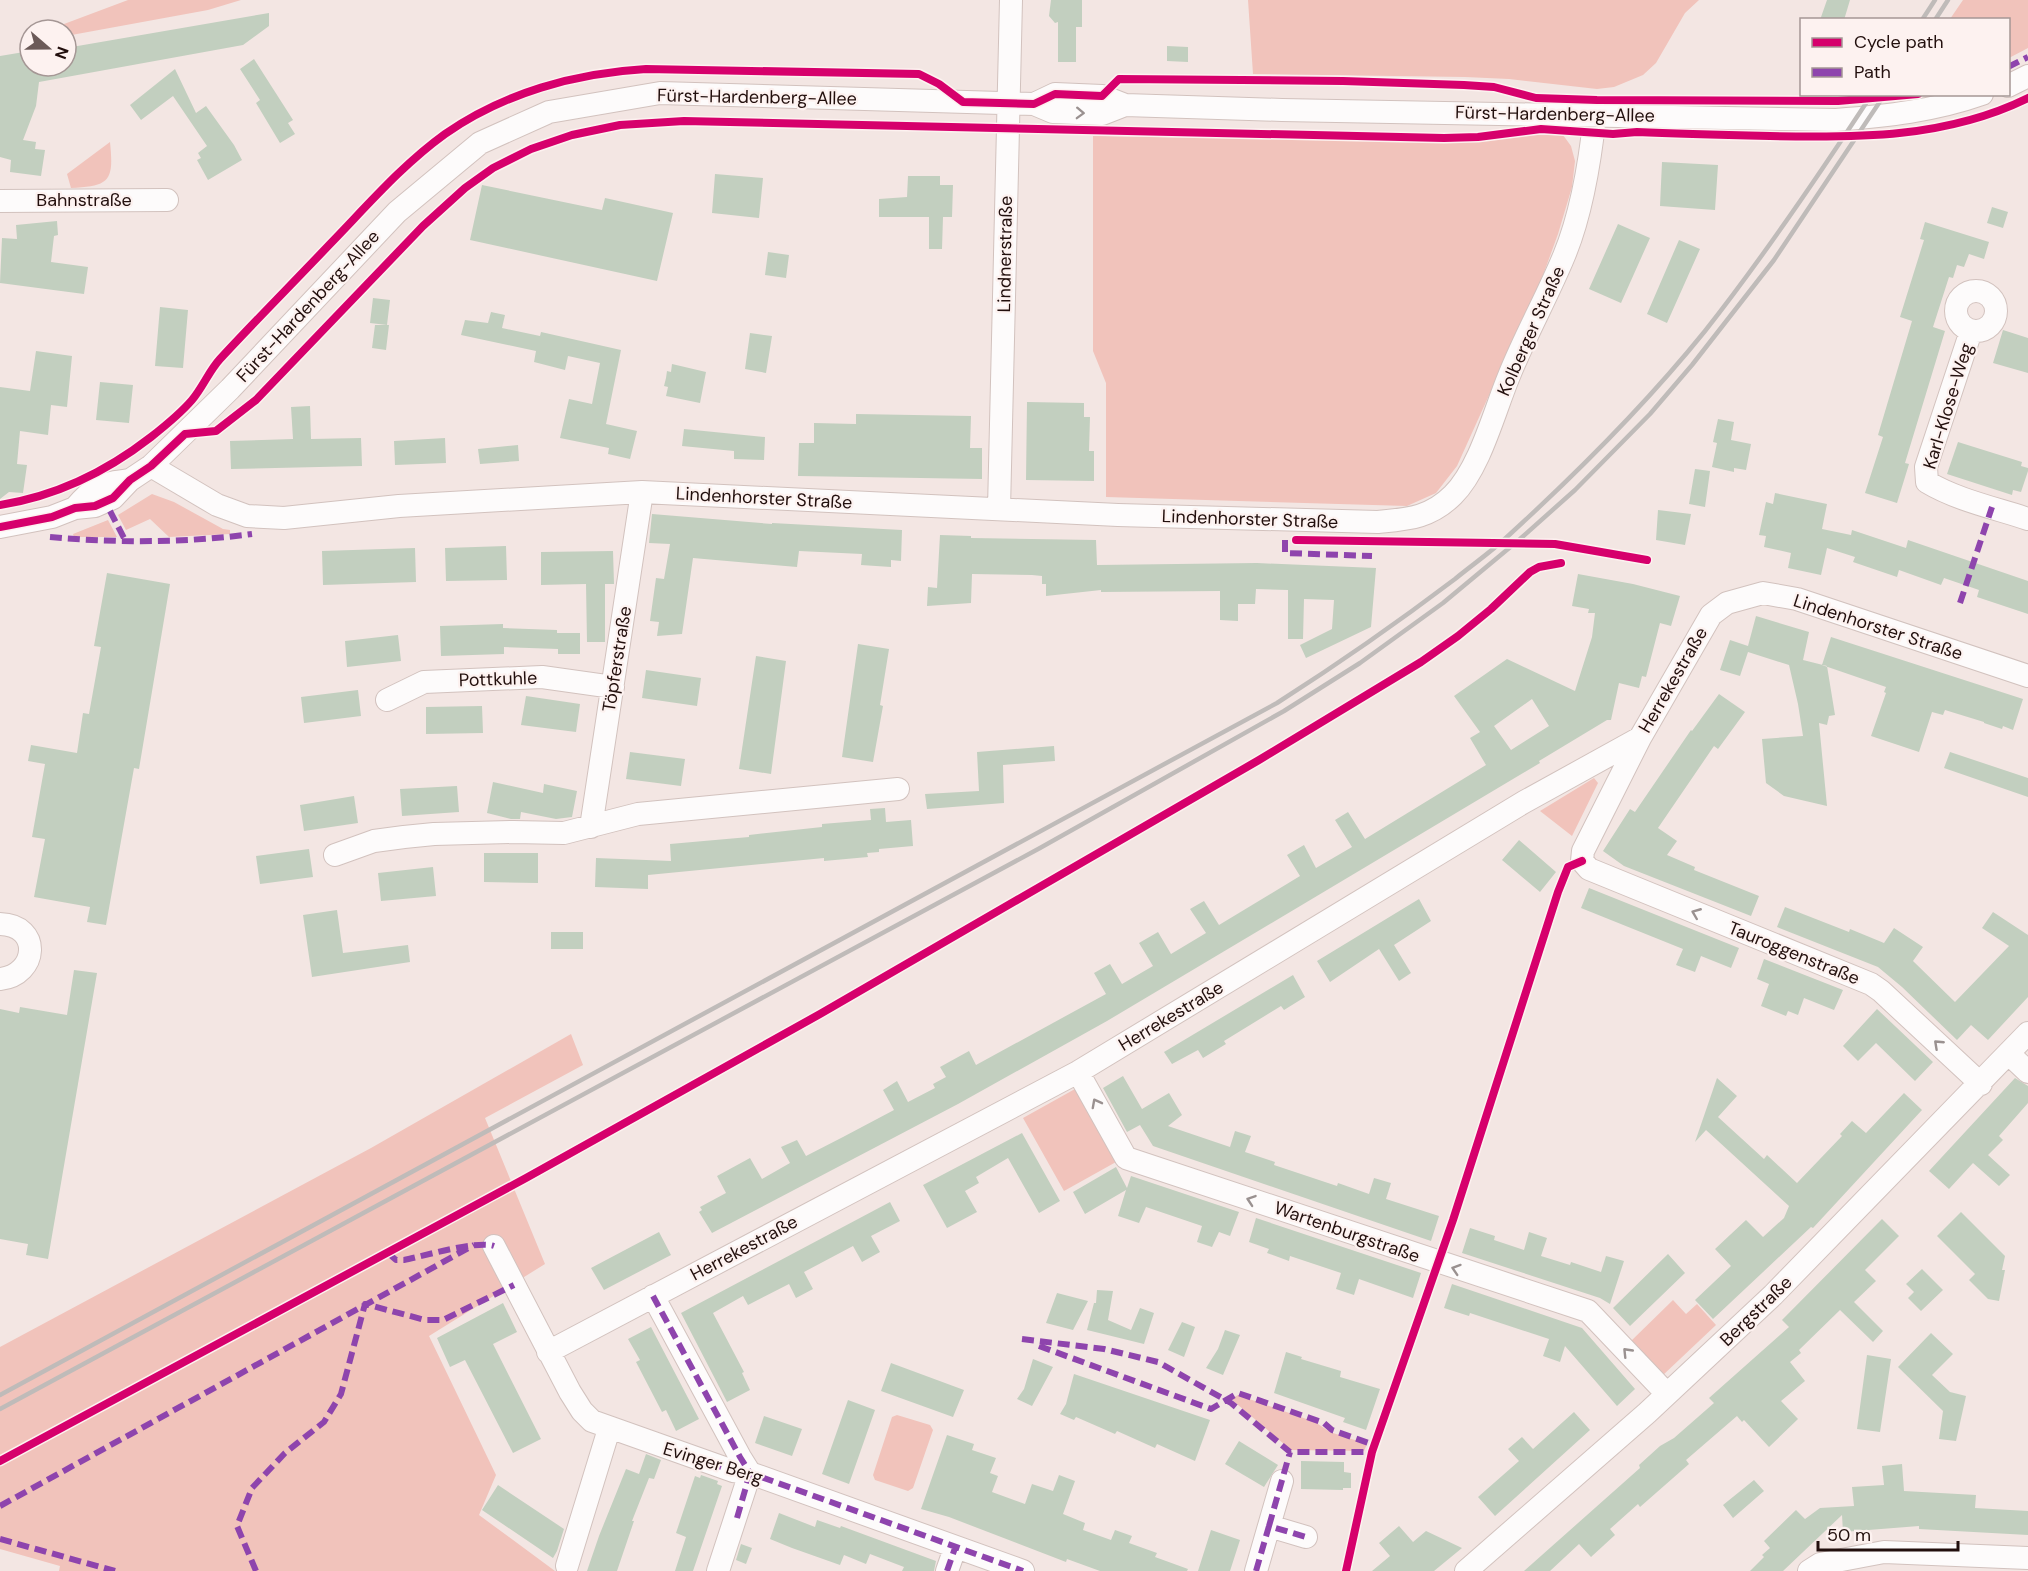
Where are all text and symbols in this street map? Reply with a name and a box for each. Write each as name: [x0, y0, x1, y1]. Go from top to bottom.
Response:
north arrow: [18, 18, 78, 78]
legend: [1800, 18, 2010, 96]
text: Cycle path: [1854, 30, 1944, 54]
text: N: [50, 44, 73, 62]
text: Path: [1854, 60, 1891, 84]
street label: Fürst-Hardenberg-Allee: [657, 83, 857, 111]
street label: Fürst-Hardenberg-Allee: [1455, 100, 1655, 128]
one-way arrow: [1075, 107, 1084, 119]
street label: Bahnstraße: [36, 188, 132, 212]
street label: Lindnerstraße: [992, 195, 1018, 313]
street label: Fürst-Hardenberg-Allee: [231, 225, 385, 387]
street label: Kolberger Straße: [1492, 262, 1570, 400]
street label: Karl-Klose-Weg: [1917, 340, 1979, 472]
street label: Lindenhorster Straße: [675, 481, 853, 515]
street label: Lindenhorster Straße: [1161, 504, 1339, 534]
street label: Lindenhorster Straße: [1790, 588, 1966, 666]
street label: Töpferstraße: [597, 604, 637, 714]
street label: Herrekestraße: [1633, 623, 1713, 737]
street label: Pottkuhle: [458, 666, 538, 692]
one-way arrow: [1691, 908, 1702, 920]
street label: Tauroggenstraße: [1725, 916, 1863, 990]
street label: Herrekestraße: [1114, 975, 1228, 1057]
one-way arrow: [1934, 1040, 1944, 1051]
one-way arrow: [1092, 1099, 1103, 1109]
one-way arrow: [1246, 1195, 1257, 1208]
street label: Wartenburgstraße: [1271, 1196, 1423, 1268]
street label: Herrekestraße: [686, 1210, 802, 1286]
one-way arrow: [1451, 1263, 1462, 1276]
street label: Bergstraße: [1715, 1271, 1797, 1351]
one-way arrow: [1623, 1348, 1634, 1358]
street label: Evinger Berg: [660, 1436, 766, 1490]
scale bar: [1818, 1514, 1958, 1552]
text: 50 m: [1827, 1523, 1871, 1547]

